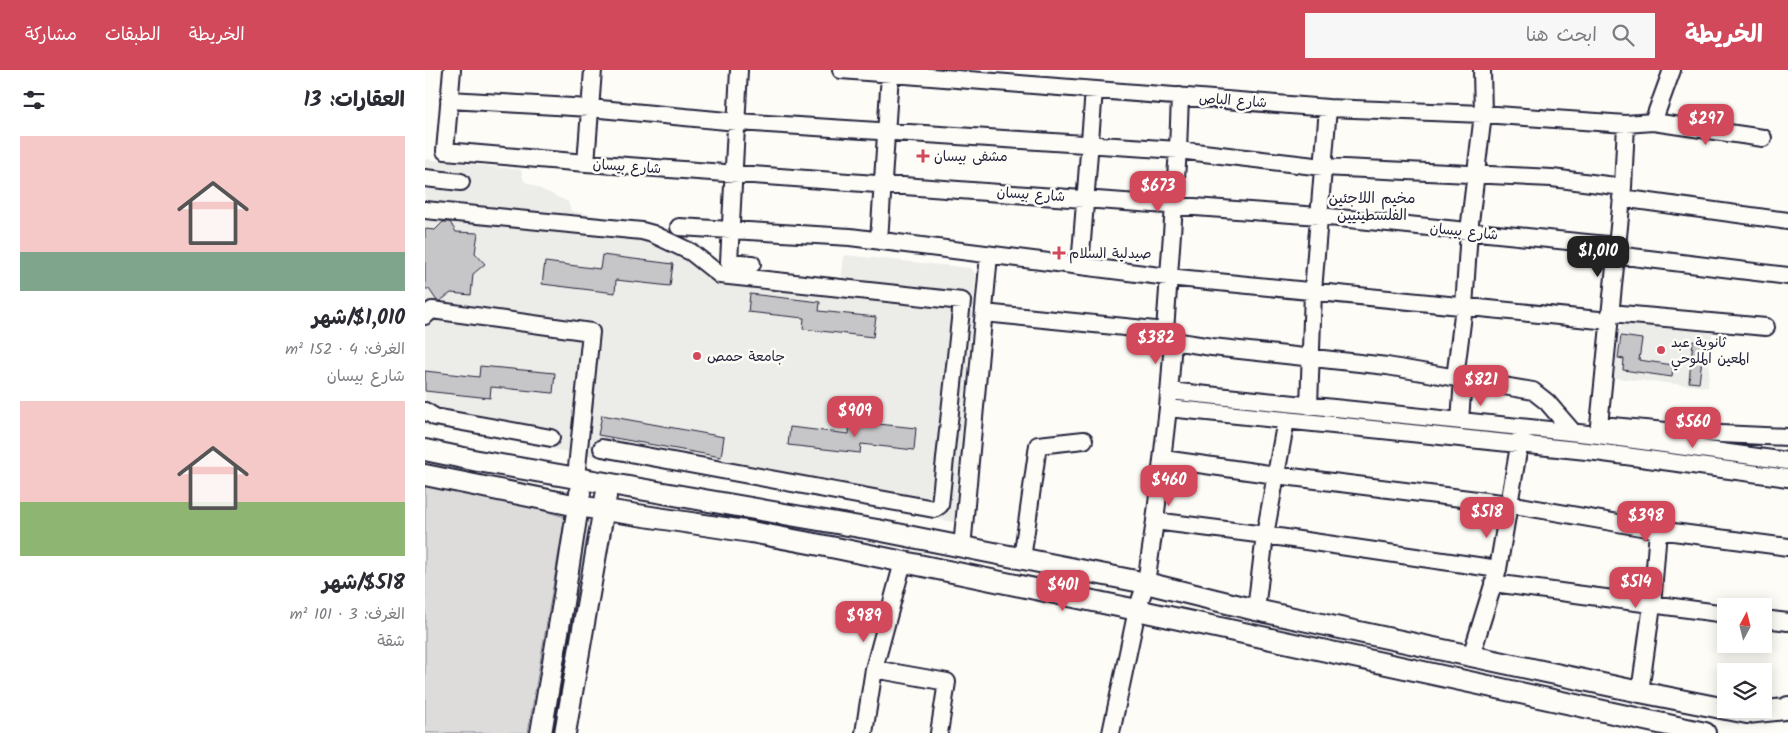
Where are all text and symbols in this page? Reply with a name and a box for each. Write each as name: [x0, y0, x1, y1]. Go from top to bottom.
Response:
search box: [1305, 13, 1655, 58]
text: الخريطة: [1685, 16, 1763, 55]
text: مشاركة: [25, 21, 77, 50]
text: الطبقات: [105, 21, 161, 50]
text: الخريطة: [189, 21, 245, 50]
text: ابحث هنا: [1526, 21, 1597, 51]
icon: search: [1609, 21, 1637, 49]
text: العقارات: 13: [304, 84, 405, 117]
icon: filters: [20, 86, 48, 114]
street label: شارع الباص: [1198, 88, 1268, 114]
pin: $297: [1676, 104, 1736, 146]
text: $297: [1689, 107, 1723, 132]
place label: مشفى بيسان: [934, 146, 1008, 168]
marker: مشفى بيسان: [916, 149, 930, 163]
street label: شارع بيسان: [592, 154, 662, 180]
icon: home: [168, 168, 258, 258]
pin: $673: [1128, 170, 1188, 213]
text: $673: [1141, 174, 1175, 199]
street label: شارع بيسان: [996, 182, 1066, 208]
district label: مخيم اللاجئين الفلسطينيين: [1329, 187, 1415, 228]
street label: شارع بيسان: [1429, 217, 1499, 247]
pin: $1,010: [1557, 236, 1639, 278]
text: $1,010: [1578, 239, 1618, 264]
place label: صيدلية السلام: [1069, 243, 1151, 265]
marker: صيدلية السلام: [1053, 247, 1065, 259]
text: $1,010/شهر: [312, 302, 405, 335]
pin: $382: [1126, 322, 1186, 365]
text: $382: [1138, 326, 1175, 351]
place label: ثانوية عبد المعين الملوحي: [1671, 332, 1749, 371]
text: الغرف: 4 · 152 m²: [285, 337, 405, 362]
marker: ثانوية عبد المعين الملوحي: [1655, 344, 1667, 356]
place label: جامعة حمص: [707, 346, 785, 368]
marker: جامعة حمص: [691, 350, 703, 362]
text: شارع بيسان: [327, 364, 405, 389]
pin: $821: [1451, 364, 1511, 407]
text: $821: [1464, 368, 1498, 393]
pin: $909: [825, 396, 885, 438]
text: $909: [838, 399, 872, 424]
pin: $560: [1663, 406, 1723, 449]
text: $560: [1676, 410, 1710, 435]
icon: home: [168, 433, 258, 523]
pin: $460: [1139, 464, 1199, 507]
text: $460: [1151, 468, 1187, 493]
pin: $518: [1457, 496, 1517, 539]
text: $518: [1471, 500, 1503, 525]
pin: $398: [1616, 500, 1676, 543]
text: $398: [1628, 504, 1664, 529]
pin: $514: [1606, 566, 1666, 609]
text: $518/شهر: [322, 567, 405, 600]
pin: $401: [1033, 570, 1093, 612]
text: $514: [1620, 570, 1652, 595]
text: $401: [1047, 573, 1079, 598]
north arrow: [1717, 598, 1773, 652]
map controls: [1717, 598, 1772, 718]
pin: $989: [834, 600, 894, 643]
text: الغرف: 3 · 101 m²: [290, 602, 405, 627]
text: $989: [846, 604, 882, 629]
text: شقة: [377, 629, 405, 654]
button: layers: [1717, 663, 1772, 718]

